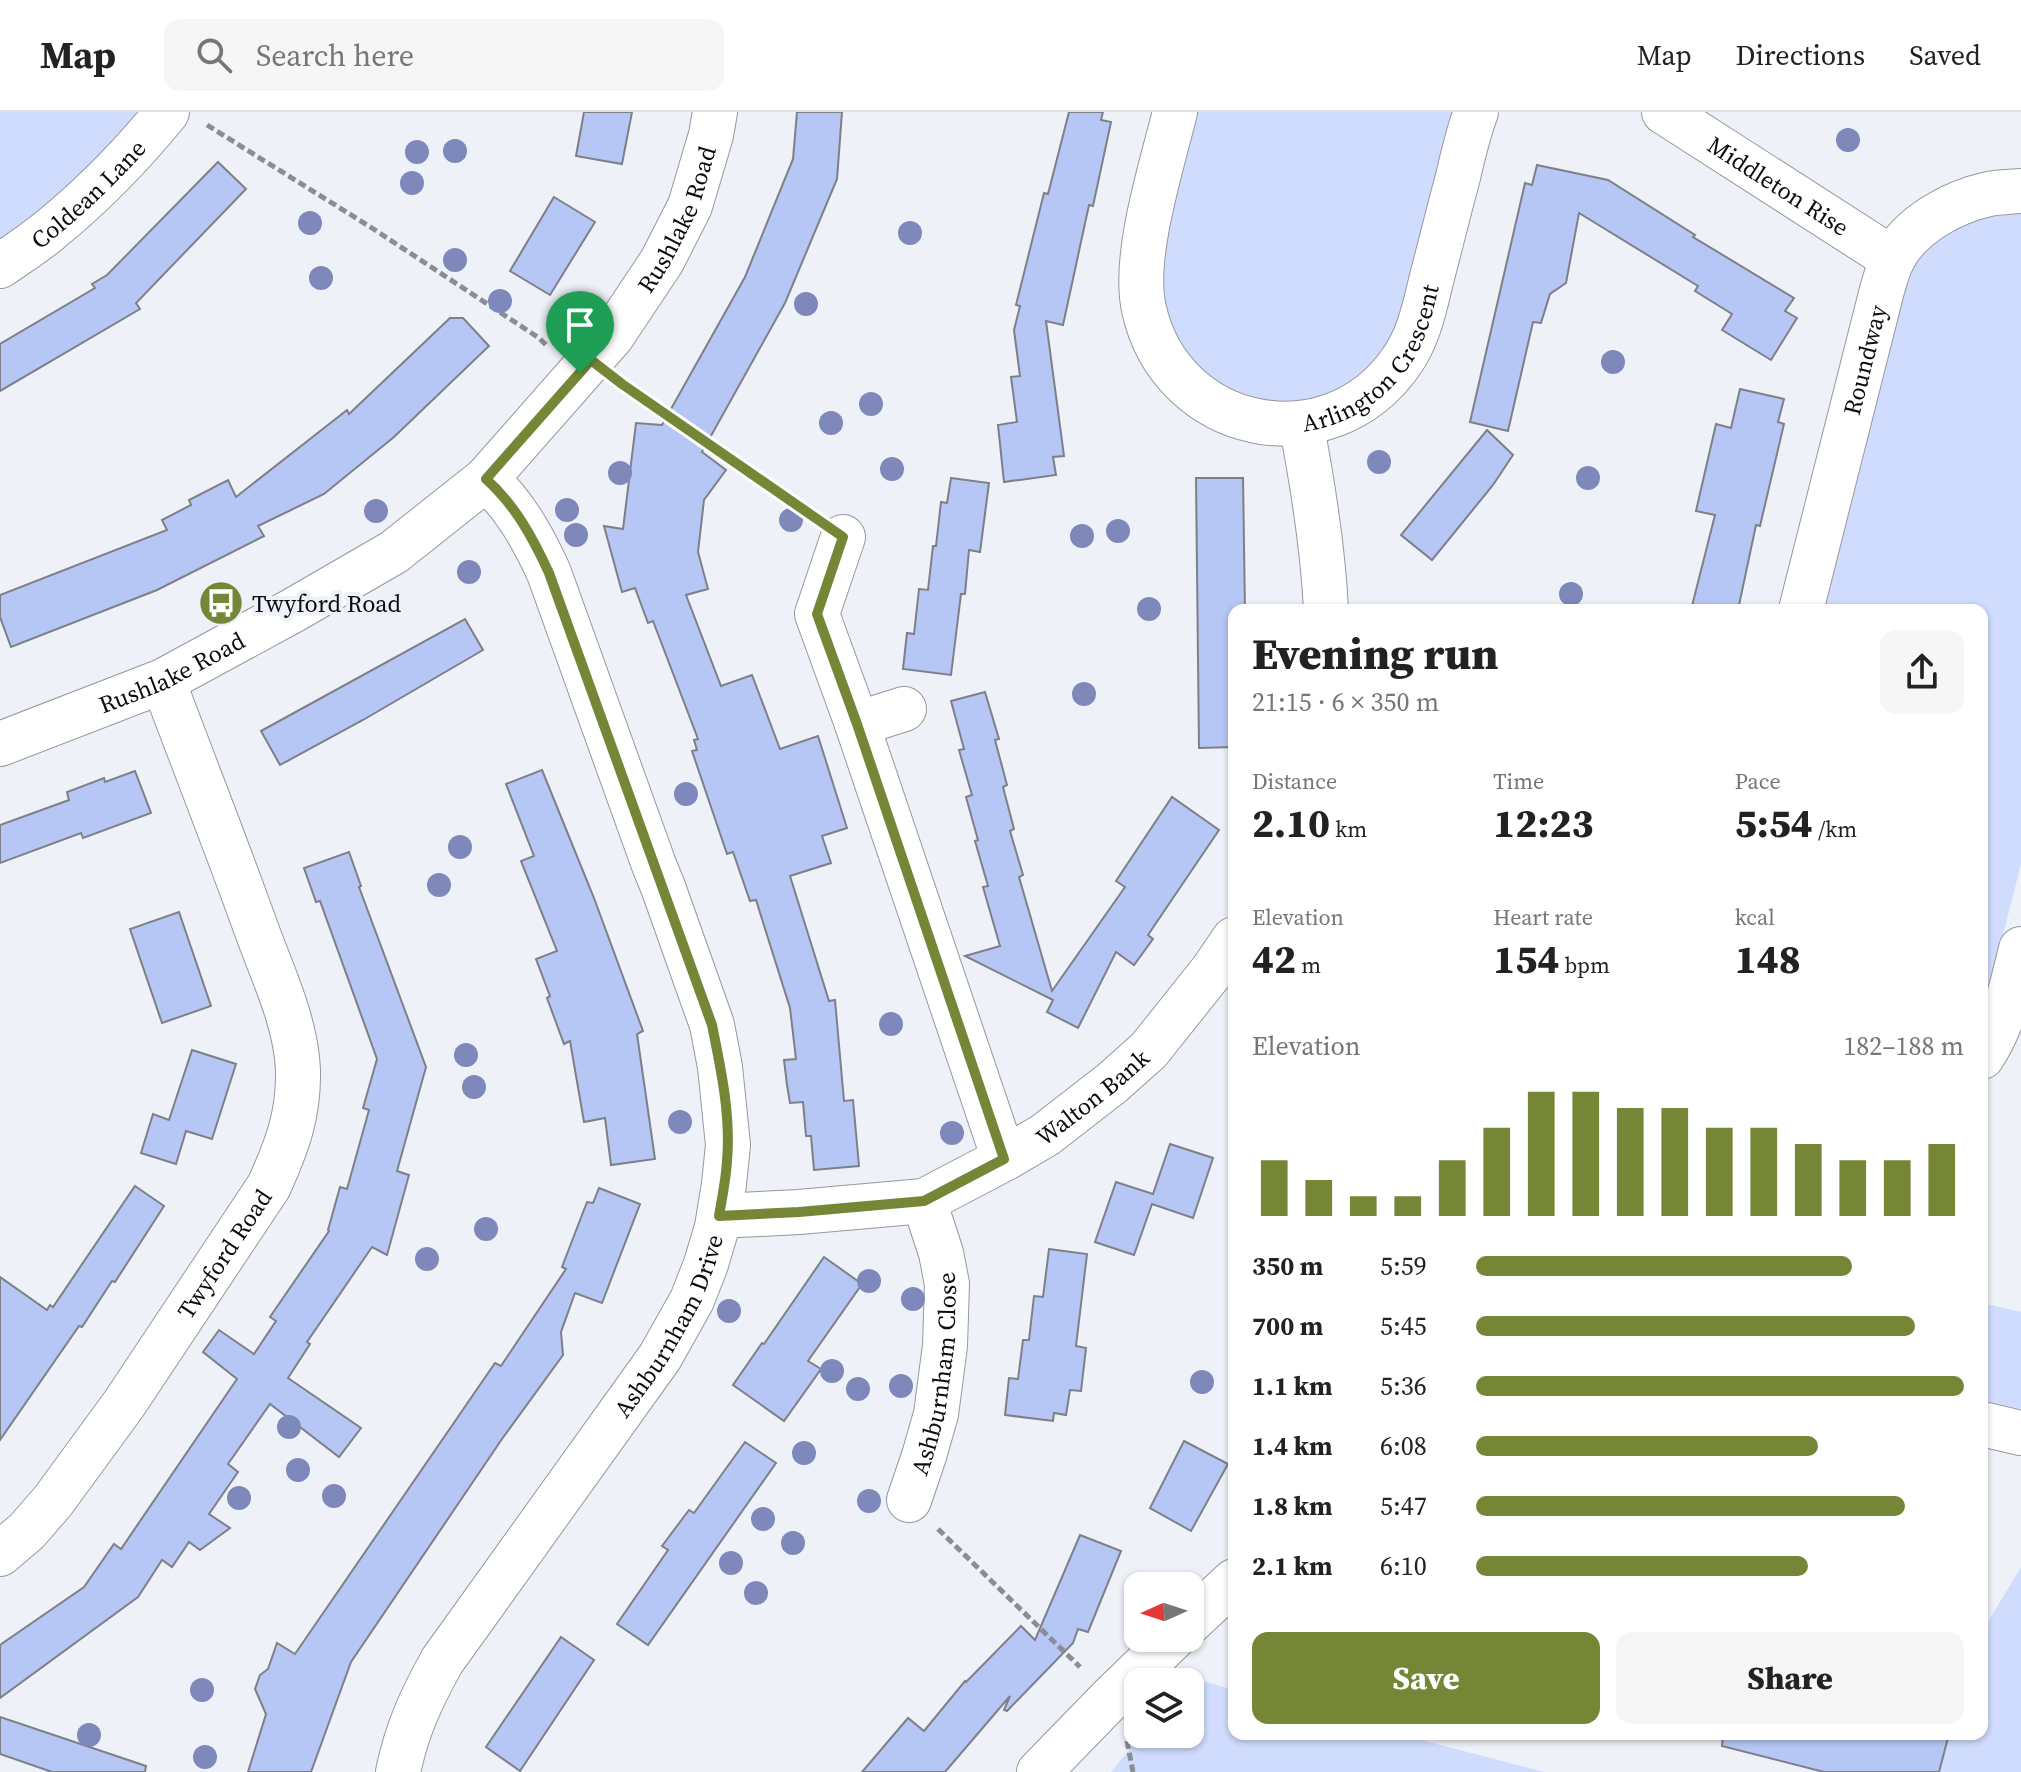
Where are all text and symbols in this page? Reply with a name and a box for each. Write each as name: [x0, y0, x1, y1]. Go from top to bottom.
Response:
search box: [164, 19, 724, 91]
text: Map: [40, 29, 116, 81]
icon: search: [192, 33, 236, 77]
text: Search here: [256, 35, 414, 76]
text: Map: [1637, 36, 1692, 74]
text: Directions: [1736, 36, 1865, 74]
text: Saved: [1909, 36, 1981, 74]
street label: Middleton Rise: [1701, 128, 1856, 243]
street label: Coldean Lane: [24, 132, 153, 256]
street label: Rushlake Road: [629, 142, 723, 299]
street label: Arlington Crescent: [1299, 281, 1446, 439]
pin: [546, 291, 614, 373]
street label: Roundway: [1835, 301, 1894, 418]
icon: arrive: [558, 303, 602, 347]
bus stop icon: Twyford Road: [197, 579, 245, 627]
place label: Twyford Road: [252, 587, 402, 620]
street label: Rushlake Road: [94, 623, 251, 721]
text: Evening run: [1252, 623, 1498, 684]
button: share: [1880, 630, 1964, 714]
text: 21:15 · 6 × 350 m: [1252, 684, 1439, 720]
text: Distance: [1252, 766, 1337, 796]
text: Time: [1493, 766, 1544, 796]
text: Pace: [1735, 766, 1781, 796]
text: 2.10: [1252, 796, 1330, 850]
text: 12:23: [1493, 796, 1594, 850]
text: 5:54: [1735, 796, 1813, 850]
text: km: [1330, 814, 1367, 844]
text: /km: [1813, 814, 1857, 844]
text: Elevation: [1252, 902, 1344, 932]
text: Heart rate: [1493, 902, 1593, 932]
text: kcal: [1735, 902, 1775, 932]
text: 42: [1252, 932, 1296, 986]
text: 154: [1493, 932, 1559, 986]
text: 148: [1735, 932, 1801, 986]
text: m: [1296, 950, 1321, 980]
text: bpm: [1559, 950, 1610, 980]
text: Elevation: [1252, 1028, 1361, 1064]
text: 182–188 m: [1843, 1028, 1964, 1064]
street label: Walton Bank: [1029, 1041, 1157, 1153]
street label: Twyford Road: [169, 1182, 279, 1325]
street label: Ashburnham Drive: [606, 1230, 730, 1424]
text: 350 m: [1252, 1248, 1323, 1284]
text: 5:59: [1380, 1248, 1427, 1284]
street label: Ashburnham Close: [902, 1269, 963, 1479]
text: 700 m: [1252, 1308, 1323, 1344]
text: 5:45: [1380, 1308, 1427, 1344]
text: 1.1 km: [1252, 1368, 1333, 1404]
text: 5:36: [1380, 1368, 1427, 1404]
text: 1.4 km: [1252, 1428, 1333, 1464]
text: 6:08: [1380, 1428, 1427, 1464]
text: 1.8 km: [1252, 1488, 1333, 1524]
text: 5:47: [1380, 1488, 1427, 1524]
text: 2.1 km: [1252, 1548, 1333, 1584]
text: 6:10: [1380, 1548, 1427, 1584]
north arrow: [1124, 1572, 1204, 1652]
map controls: [1124, 1572, 1204, 1748]
button: Save: [1252, 1632, 1600, 1724]
button: Share: [1616, 1632, 1964, 1724]
button: layers: [1124, 1668, 1204, 1748]

